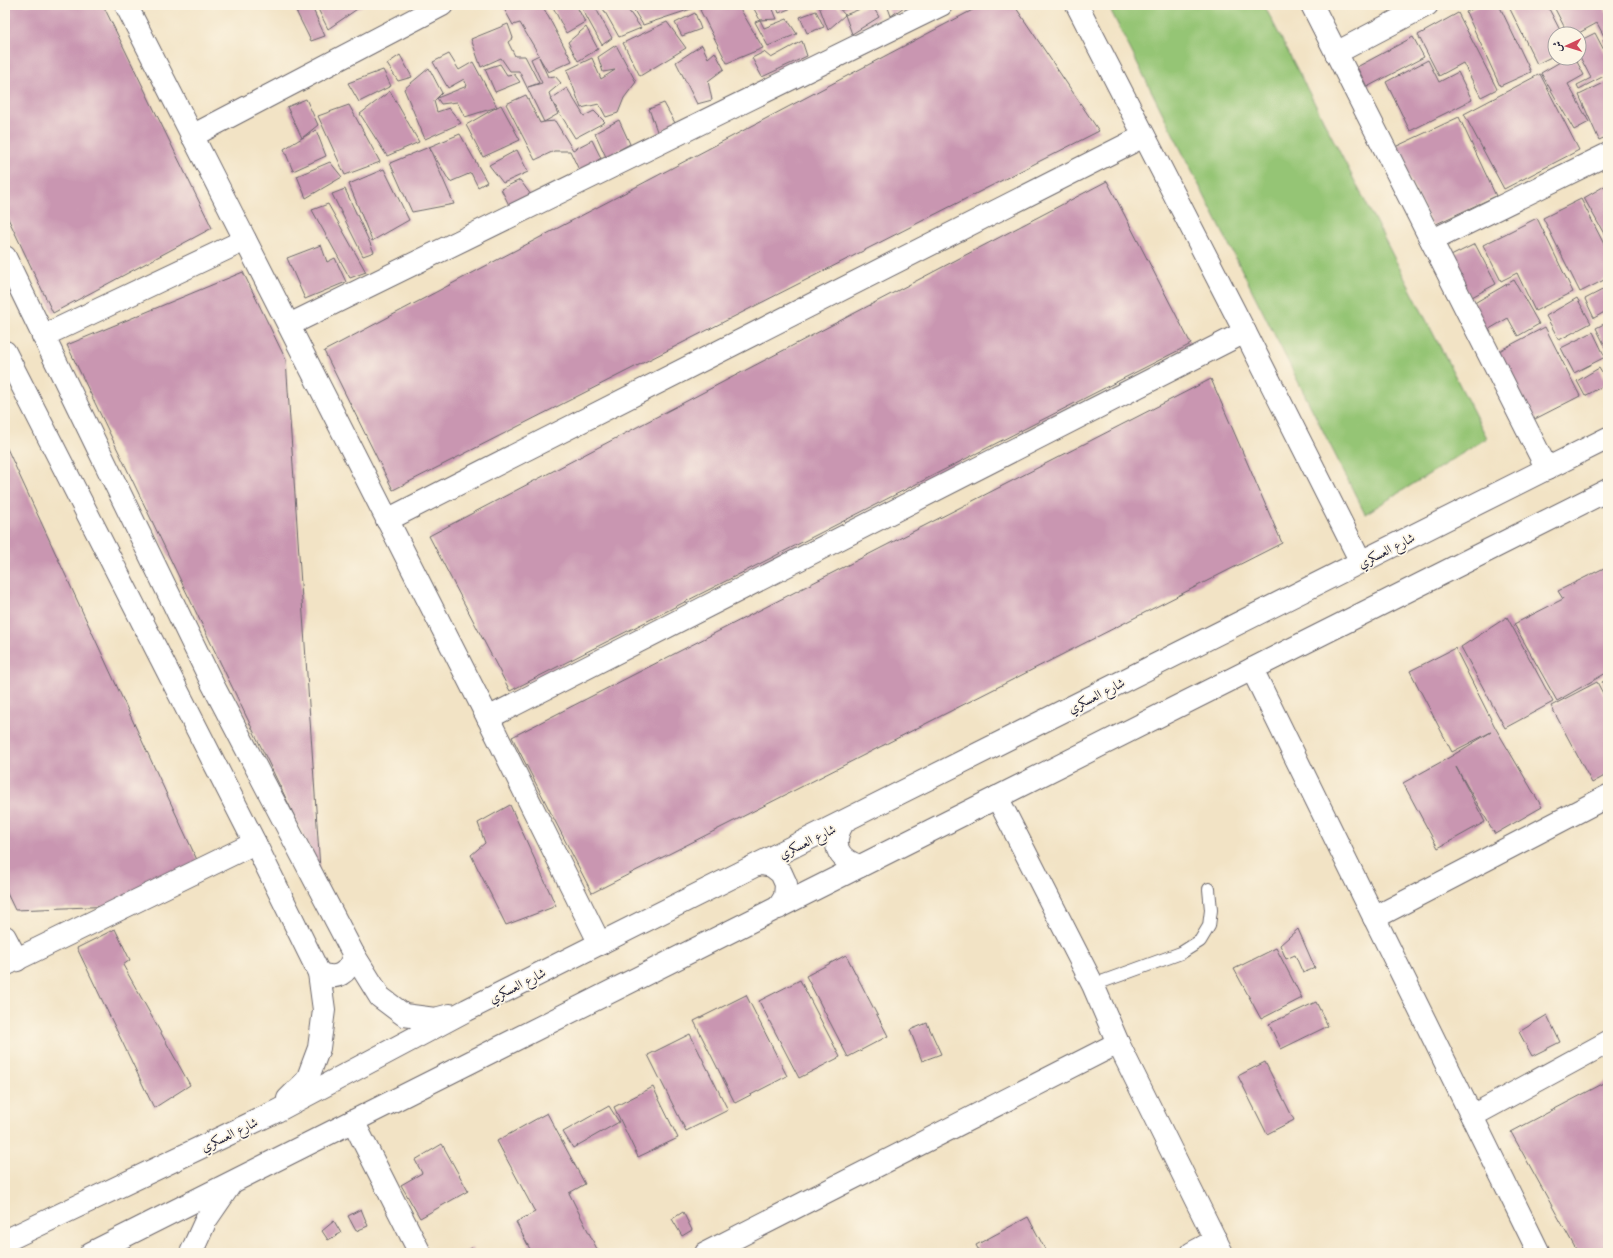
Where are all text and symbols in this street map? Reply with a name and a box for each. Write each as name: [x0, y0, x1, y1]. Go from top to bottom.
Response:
north arrow: [1547, 26, 1587, 66]
text: ش: [1550, 41, 1564, 53]
street label: شارع العسكري: [1355, 529, 1419, 575]
street label: شارع العسكري: [1065, 674, 1129, 720]
street label: شارع العسكري: [776, 820, 840, 865]
street label: شارع العسكري: [486, 964, 550, 1010]
street label: شارع العسكري: [198, 1113, 262, 1158]

